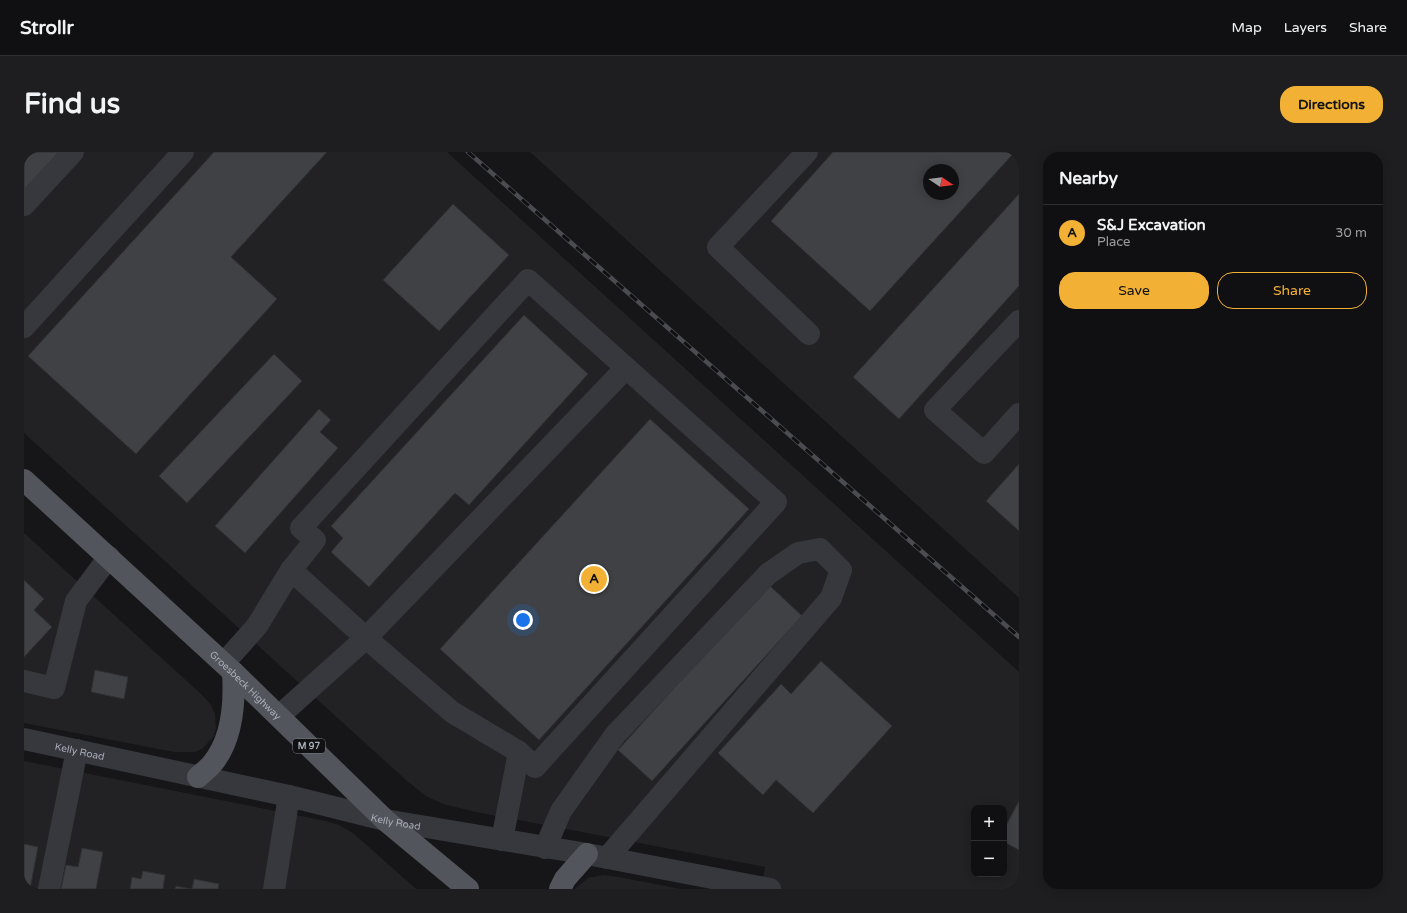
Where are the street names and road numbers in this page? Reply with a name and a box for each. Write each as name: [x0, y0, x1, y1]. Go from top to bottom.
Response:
street label: Groesbeck Highway: [207, 649, 284, 723]
road number: M 97: [293, 739, 325, 753]
street label: Kelly Road: [54, 741, 105, 763]
street label: Kelly Road: [369, 812, 422, 833]

